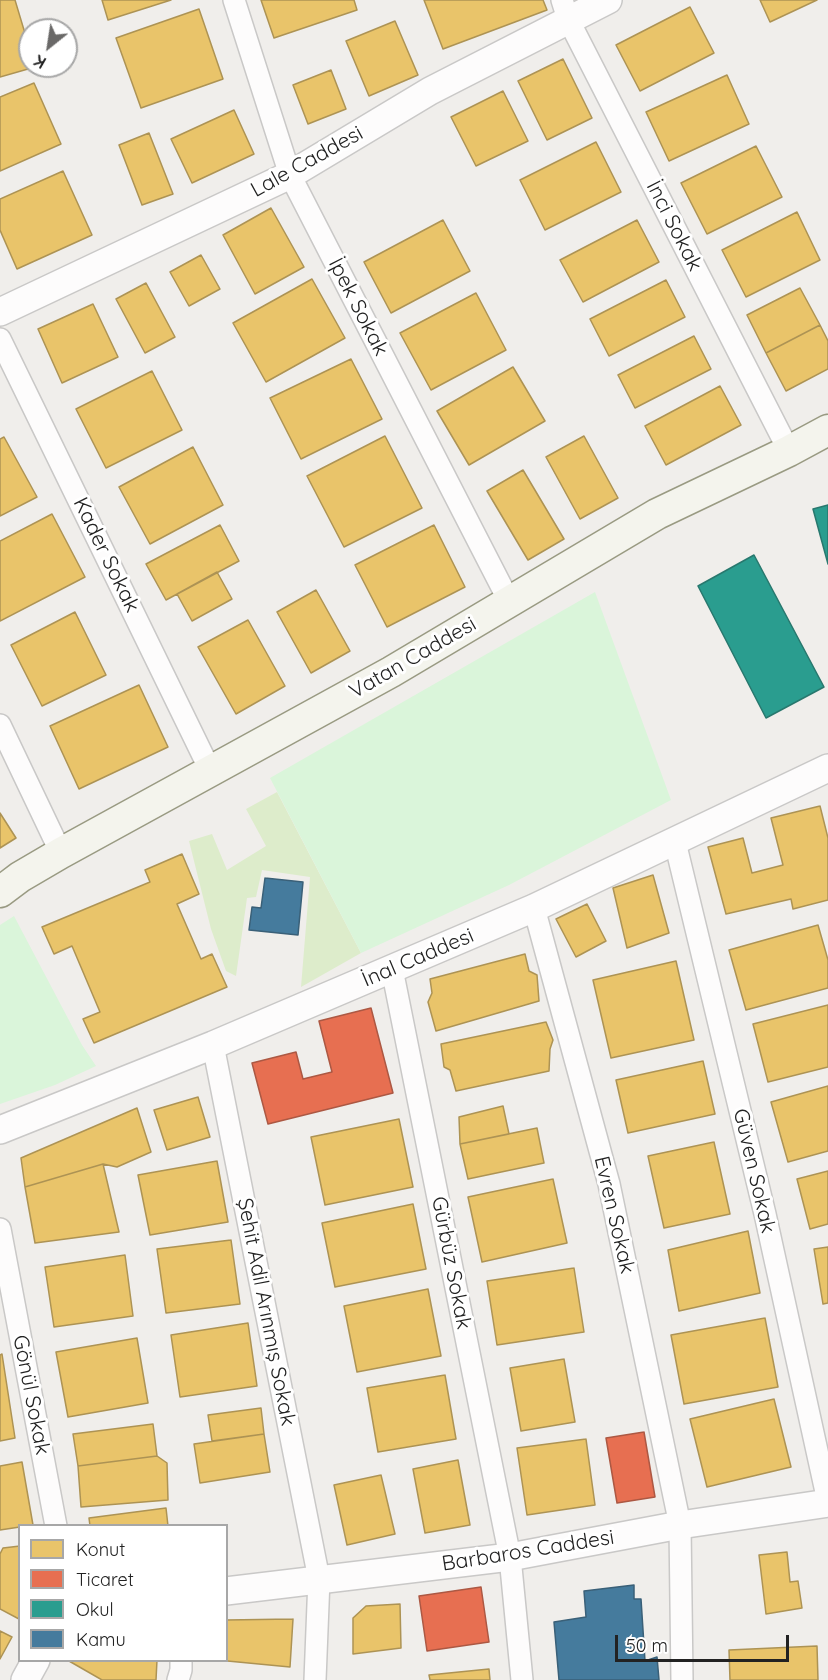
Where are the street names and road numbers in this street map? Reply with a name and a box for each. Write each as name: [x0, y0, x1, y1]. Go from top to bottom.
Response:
street label: Lale Caddesi: [247, 121, 367, 203]
street label: İnci Sokak: [641, 177, 707, 275]
street label: İpek Sokak: [323, 254, 393, 360]
street label: Kader Sokak: [67, 493, 145, 617]
street label: Vatan Caddesi: [345, 612, 481, 704]
street label: İnal Caddesi: [358, 923, 478, 993]
street label: Güven Sokak: [727, 1106, 781, 1236]
street label: Evren Sokak: [588, 1154, 640, 1276]
street label: Gürbüz Sokak: [426, 1194, 476, 1332]
street label: Şehit Adil Arınmış Sokak: [232, 1196, 300, 1428]
street label: Gönül Sokak: [7, 1333, 55, 1457]
street label: Barbaros Caddesi: [440, 1525, 616, 1577]

